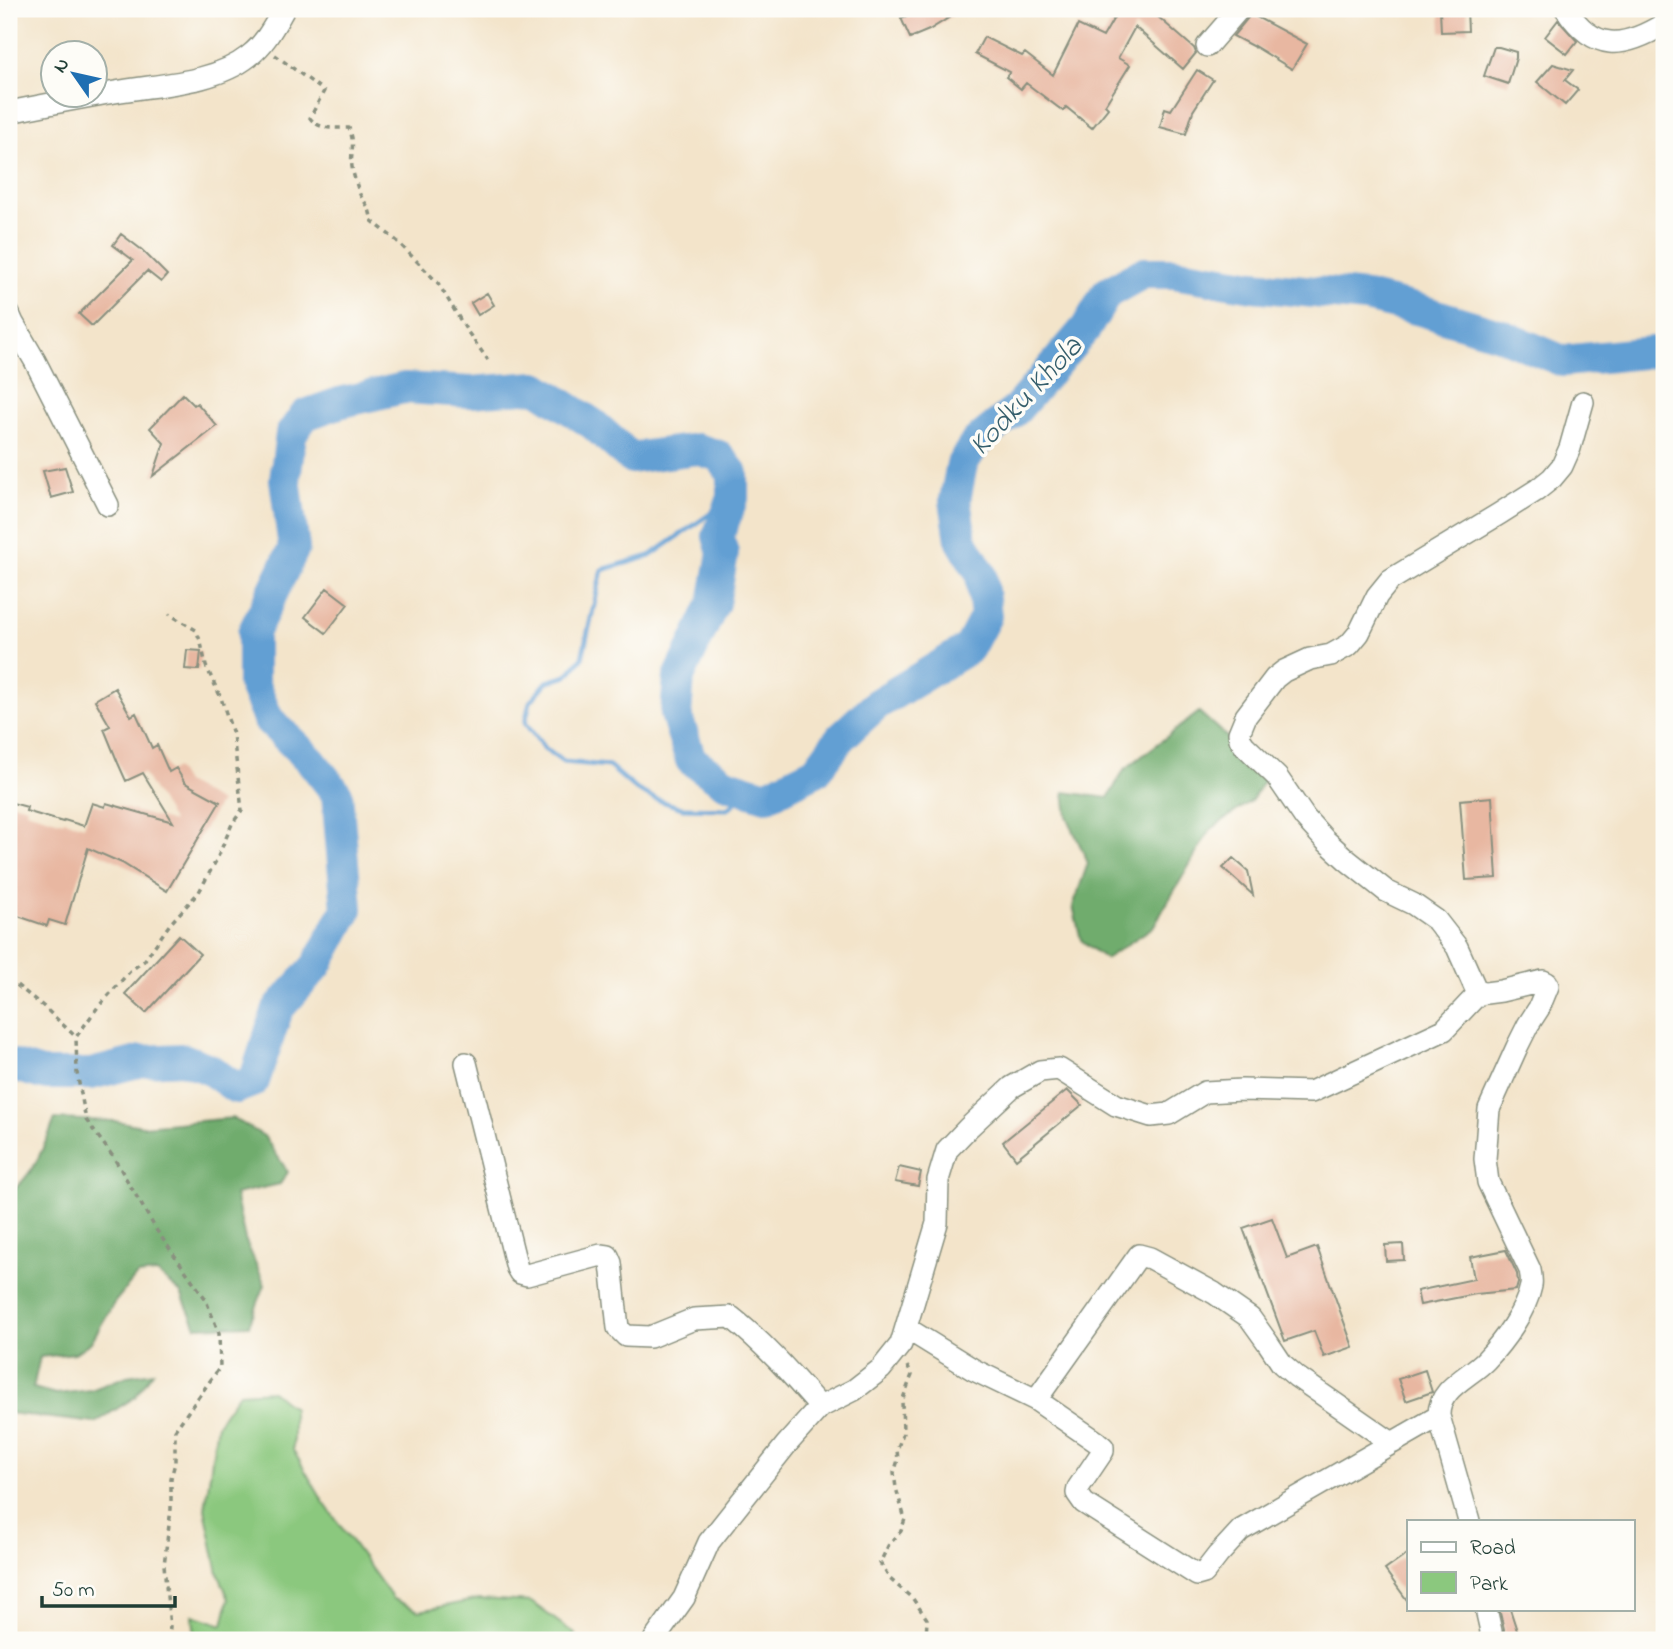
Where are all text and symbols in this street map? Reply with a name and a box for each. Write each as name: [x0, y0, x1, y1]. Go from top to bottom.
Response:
north arrow: [38, 38, 108, 108]
text: N: [47, 53, 77, 79]
water label: Kodku Khola: [960, 327, 1095, 467]
legend: [1407, 1520, 1634, 1610]
text: Road: [1470, 1534, 1516, 1564]
scale bar: [42, 1565, 175, 1609]
text: Park: [1470, 1570, 1509, 1600]
text: 50 m: [52, 1576, 95, 1606]

